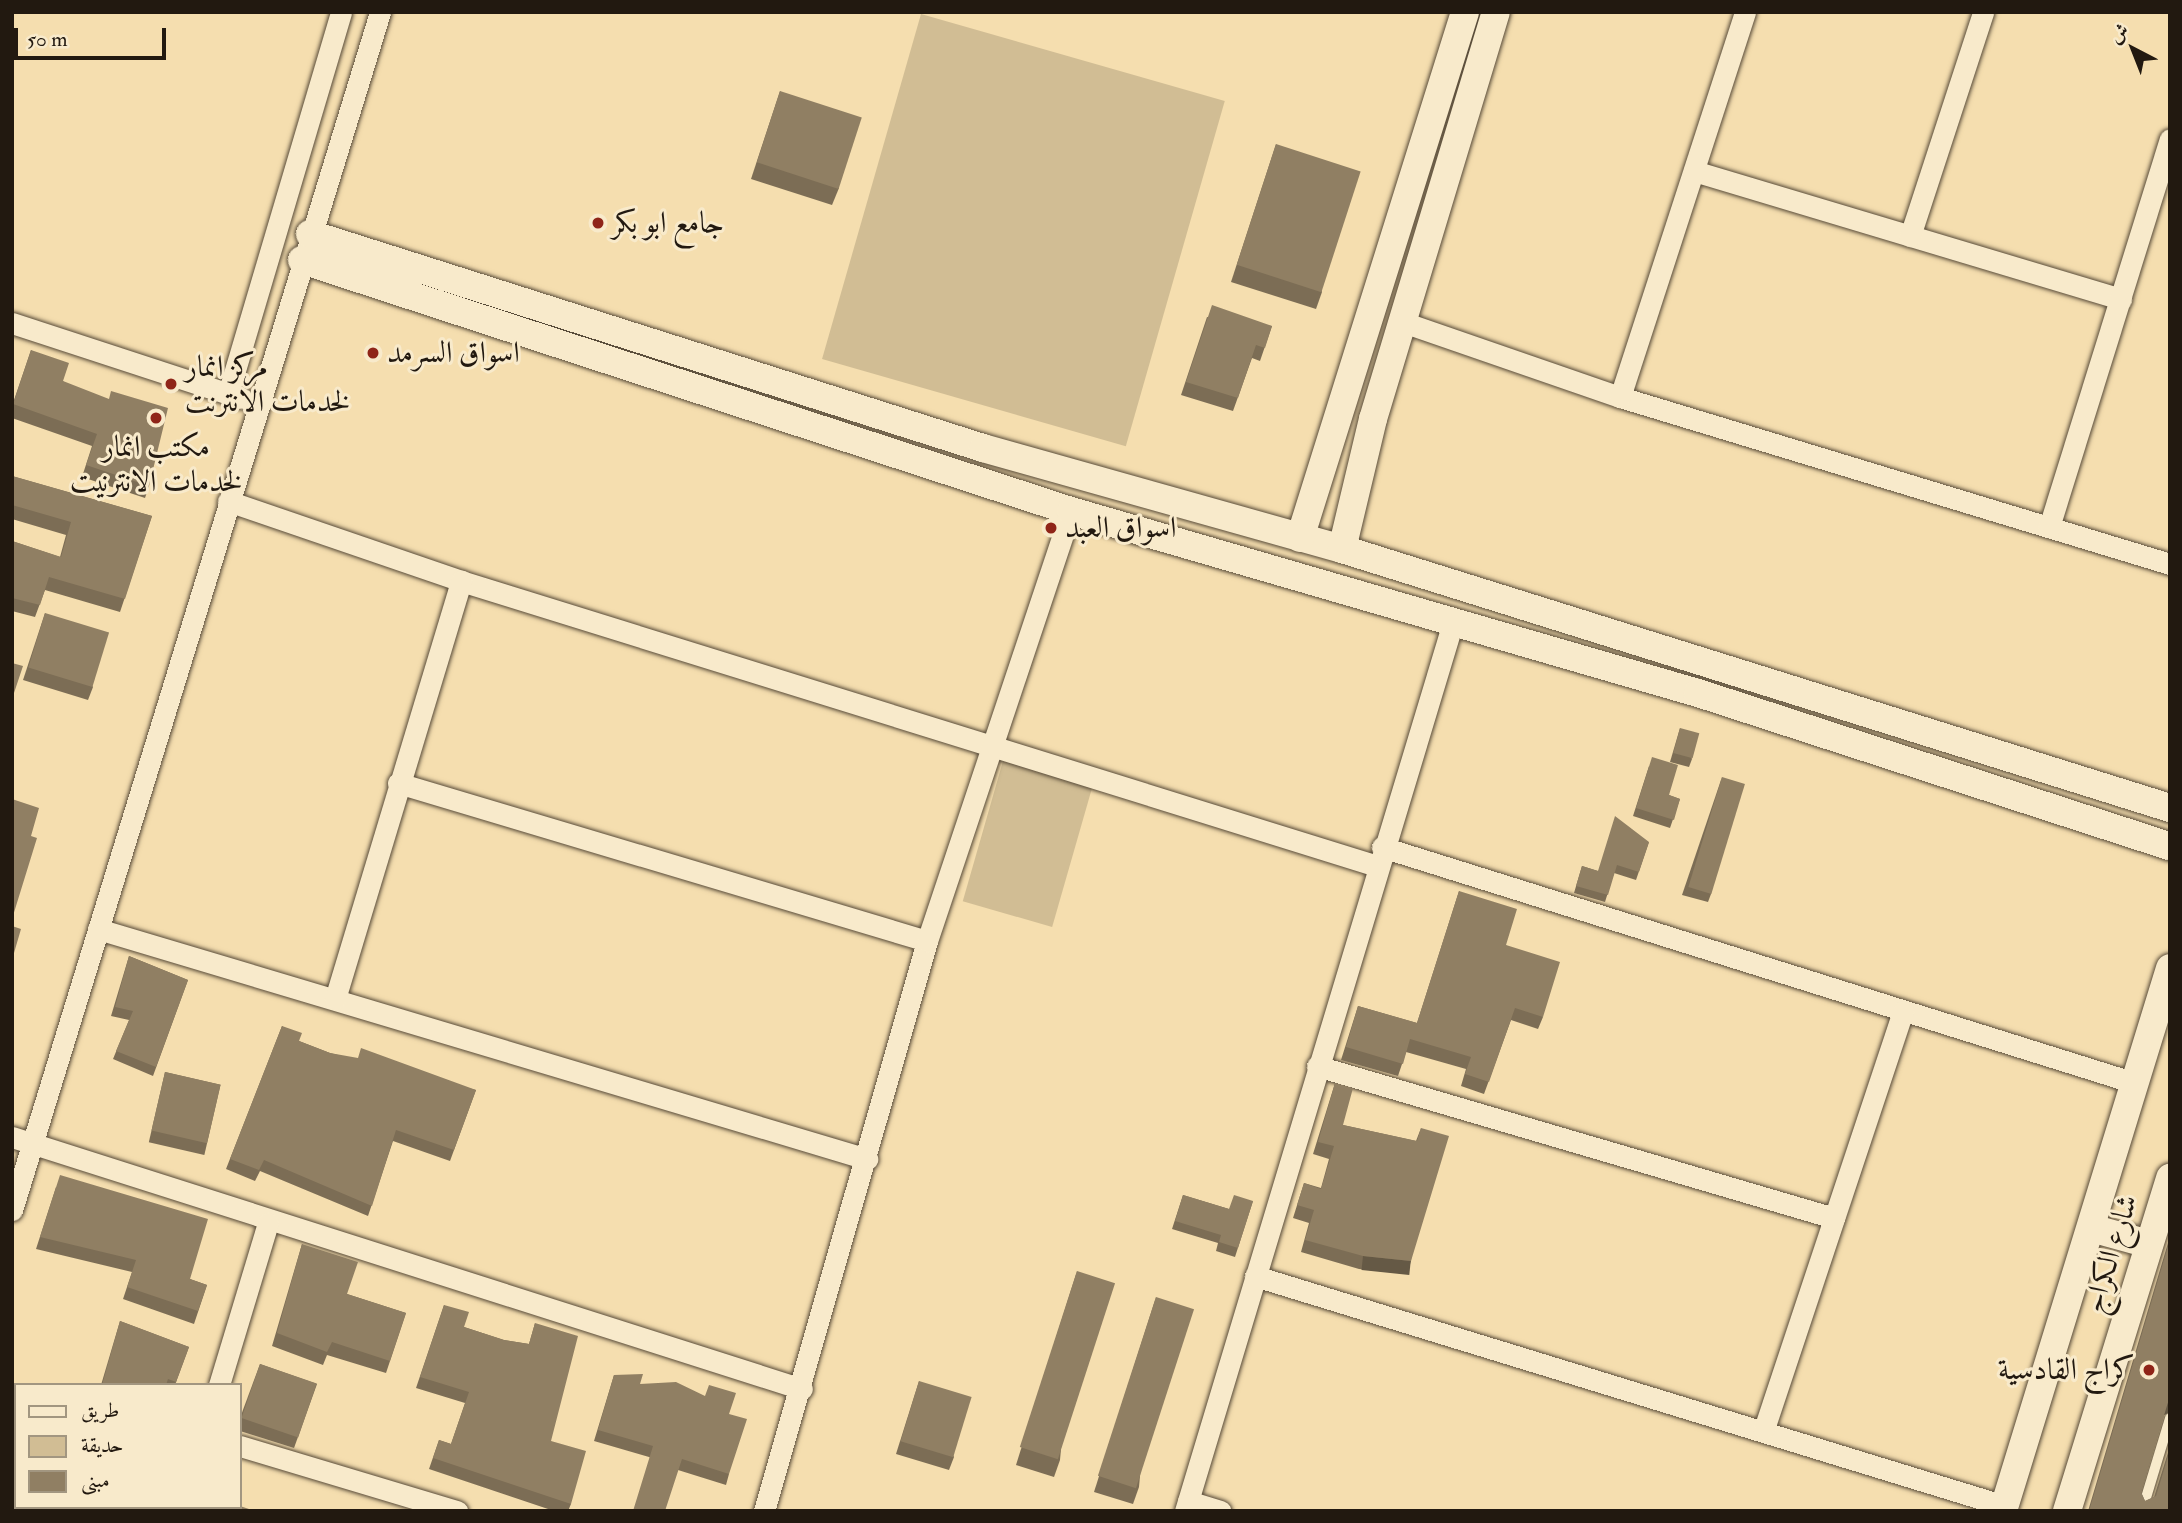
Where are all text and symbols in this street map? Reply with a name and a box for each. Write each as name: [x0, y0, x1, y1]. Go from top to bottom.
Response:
scale bar: [18, 14, 170, 58]
north arrow: [2098, 14, 2168, 84]
text: ش: [2104, 18, 2134, 49]
text: 50 m: [27, 26, 68, 53]
place label: جامع ابو بكر: [612, 205, 724, 241]
marker: جامع ابو بكر: [590, 215, 606, 231]
place label: اسواق السرمد: [387, 335, 520, 371]
marker: اسواق السرمد: [365, 345, 381, 361]
place label: مركز انمار لخدمات الانترنت: [185, 349, 350, 420]
marker: مركز انمار لخدمات الانترنت: [163, 376, 179, 392]
marker: مكتب انمار لخدمات الانترنيت: [148, 410, 164, 426]
place label: مكتب انمار لخدمات الانترنيت: [70, 429, 242, 499]
place label: اسواق العبد: [1065, 510, 1177, 546]
marker: اسواق العبد: [1043, 520, 1059, 536]
street label: شارع الكراج: [2076, 1190, 2146, 1318]
place label: كراج القادسية: [1998, 1352, 2135, 1388]
marker: كراج القادسية: [2141, 1362, 2157, 1378]
legend: [14, 1383, 242, 1509]
text: طريق: [81, 1397, 119, 1424]
text: حديقة: [81, 1432, 124, 1459]
text: مبنى: [81, 1467, 110, 1494]

